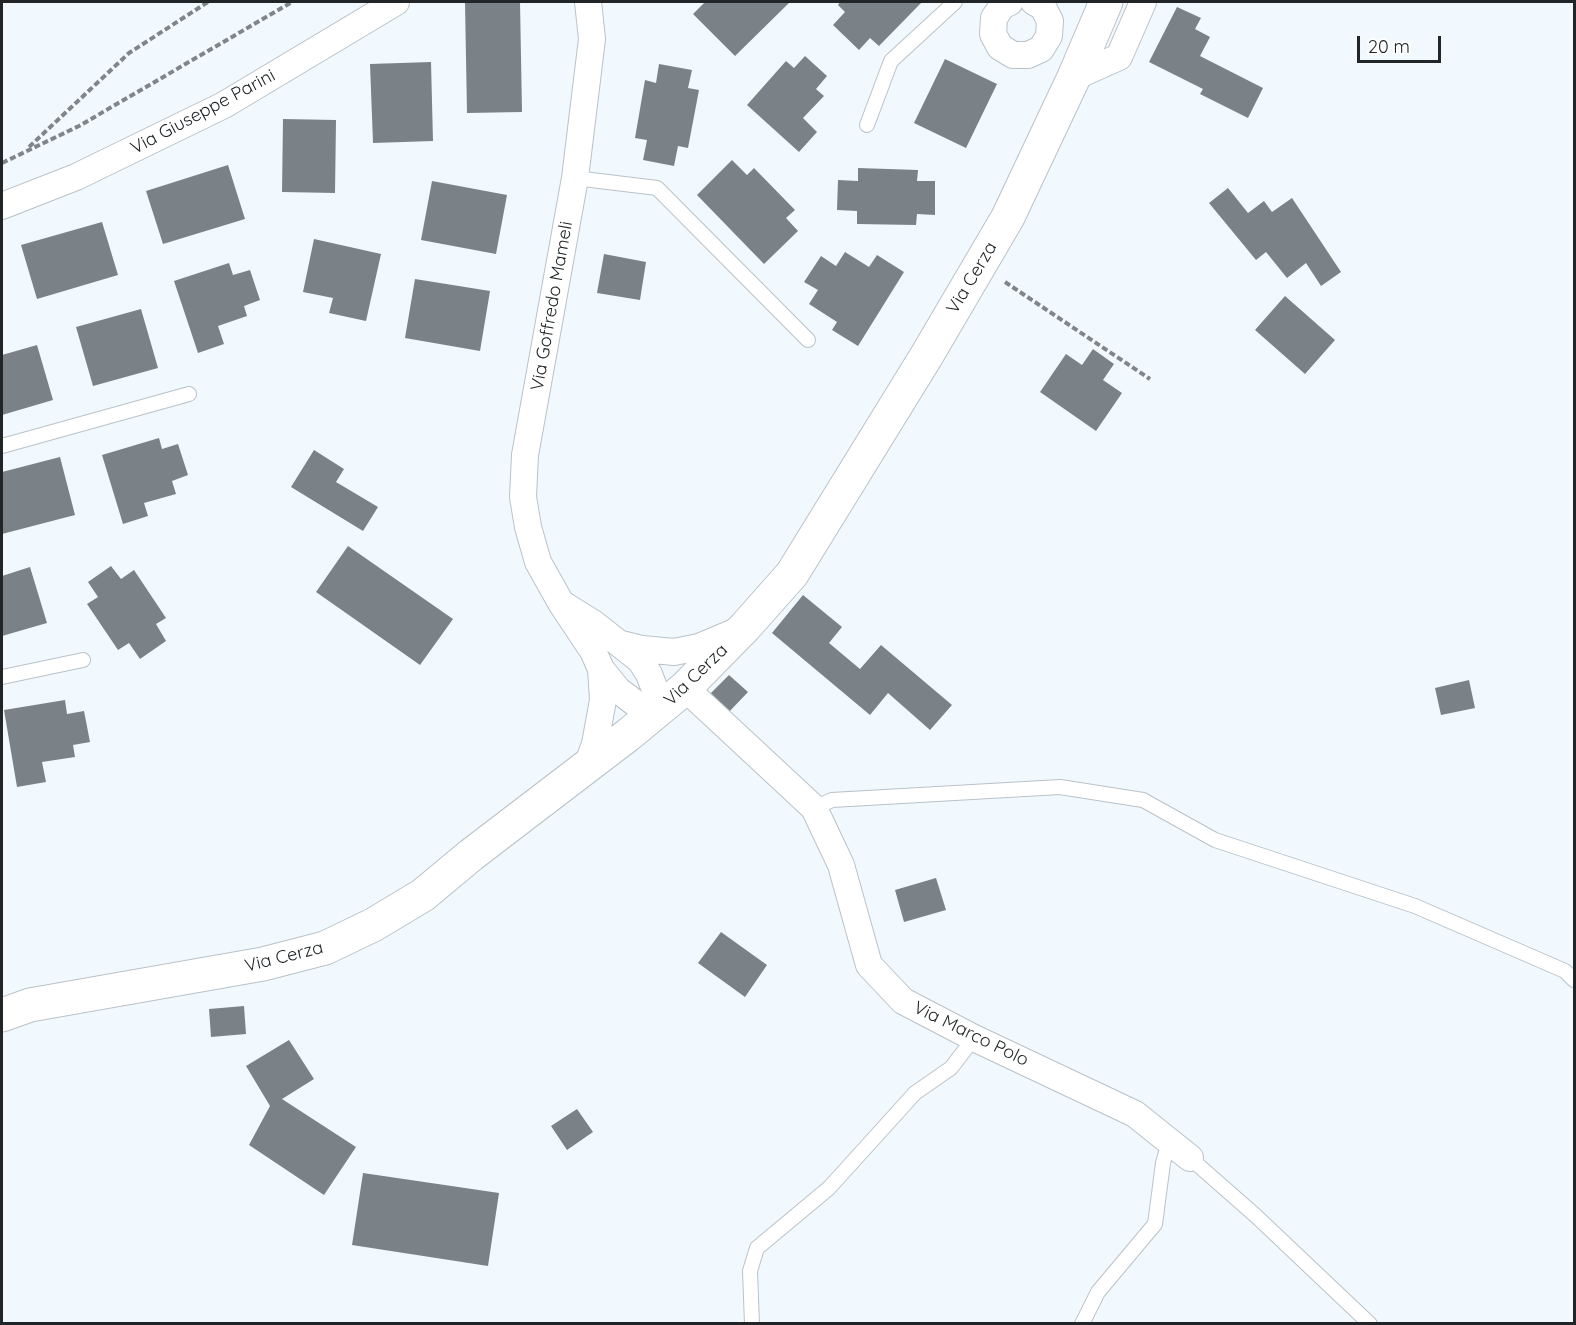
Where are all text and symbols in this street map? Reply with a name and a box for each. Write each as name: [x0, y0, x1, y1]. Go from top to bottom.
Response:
scale bar: [1360, 24, 1444, 62]
text: 20 m: [1368, 35, 1410, 58]
street label: Via Giuseppe Parini: [127, 65, 279, 159]
street label: Via Goffredo Mameli: [526, 220, 578, 392]
street label: Via Cerza: [942, 238, 1002, 318]
street label: Via Cerza: [660, 639, 732, 711]
street label: Via Cerza: [243, 937, 325, 977]
street label: Via Marco Polo: [910, 997, 1032, 1071]

